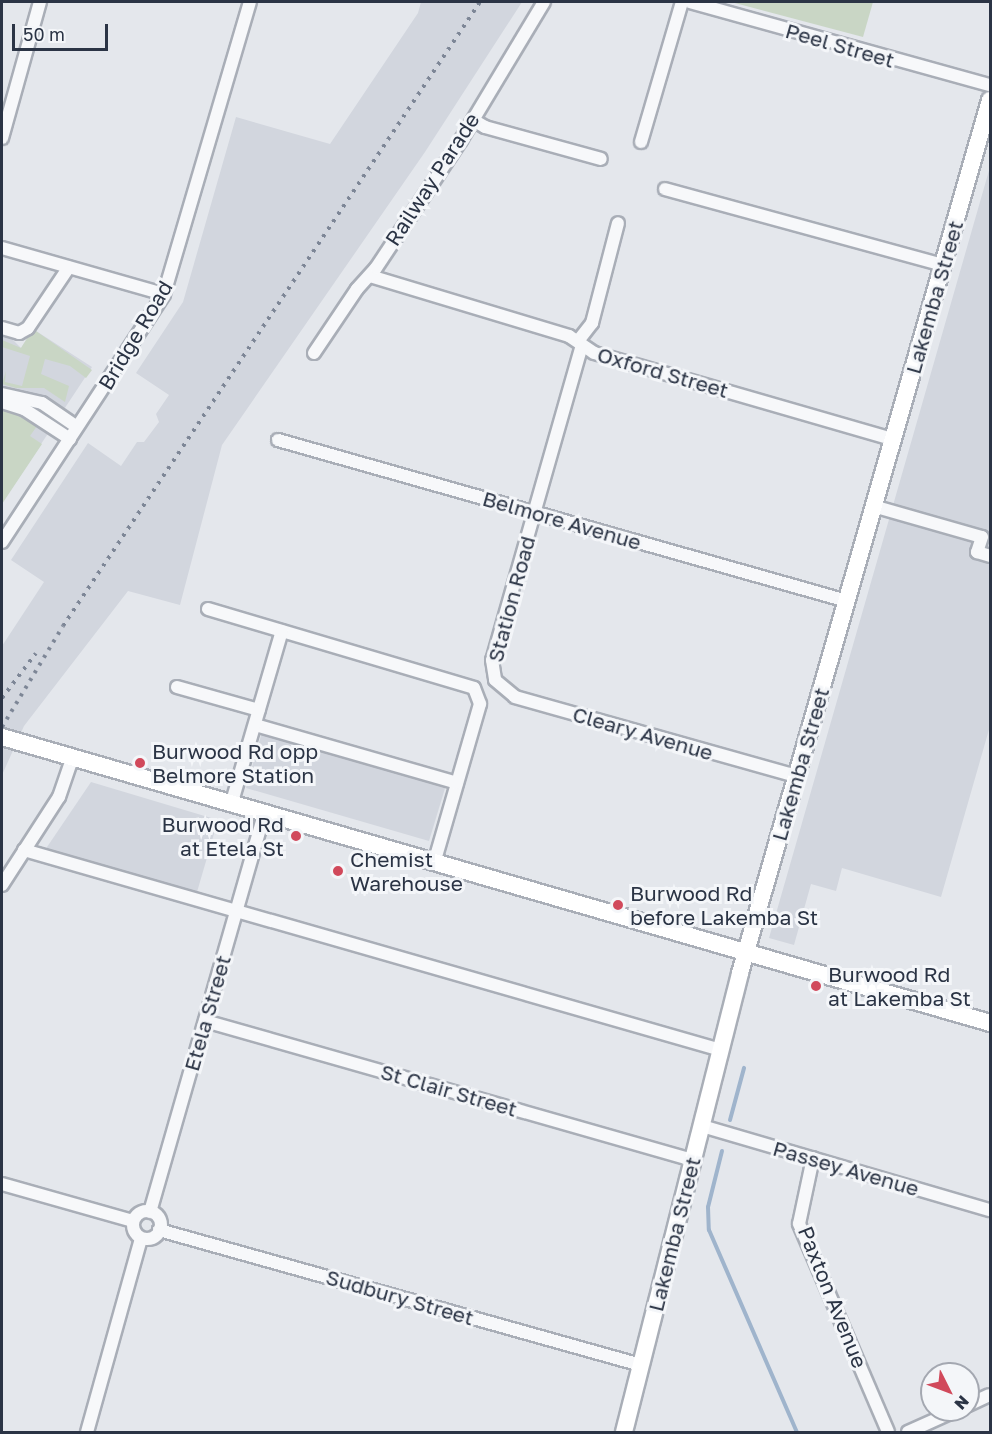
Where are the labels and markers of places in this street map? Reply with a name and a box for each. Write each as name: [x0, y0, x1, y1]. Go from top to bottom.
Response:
place label: Burwood Rd opp Belmore Station: [152, 738, 318, 788]
marker: Burwood Rd opp Belmore Station: [133, 756, 147, 770]
place label: Burwood Rd at Etela St: [161, 811, 284, 861]
marker: Burwood Rd at Etela St: [289, 829, 303, 843]
place label: Chemist Warehouse: [350, 846, 463, 896]
marker: Chemist Warehouse: [331, 864, 345, 878]
place label: Burwood Rd before Lakemba St: [630, 880, 818, 930]
marker: Burwood Rd before Lakemba St: [611, 898, 625, 912]
place label: Burwood Rd at Lakemba St: [828, 961, 971, 1011]
marker: Burwood Rd at Lakemba St: [809, 979, 823, 993]

